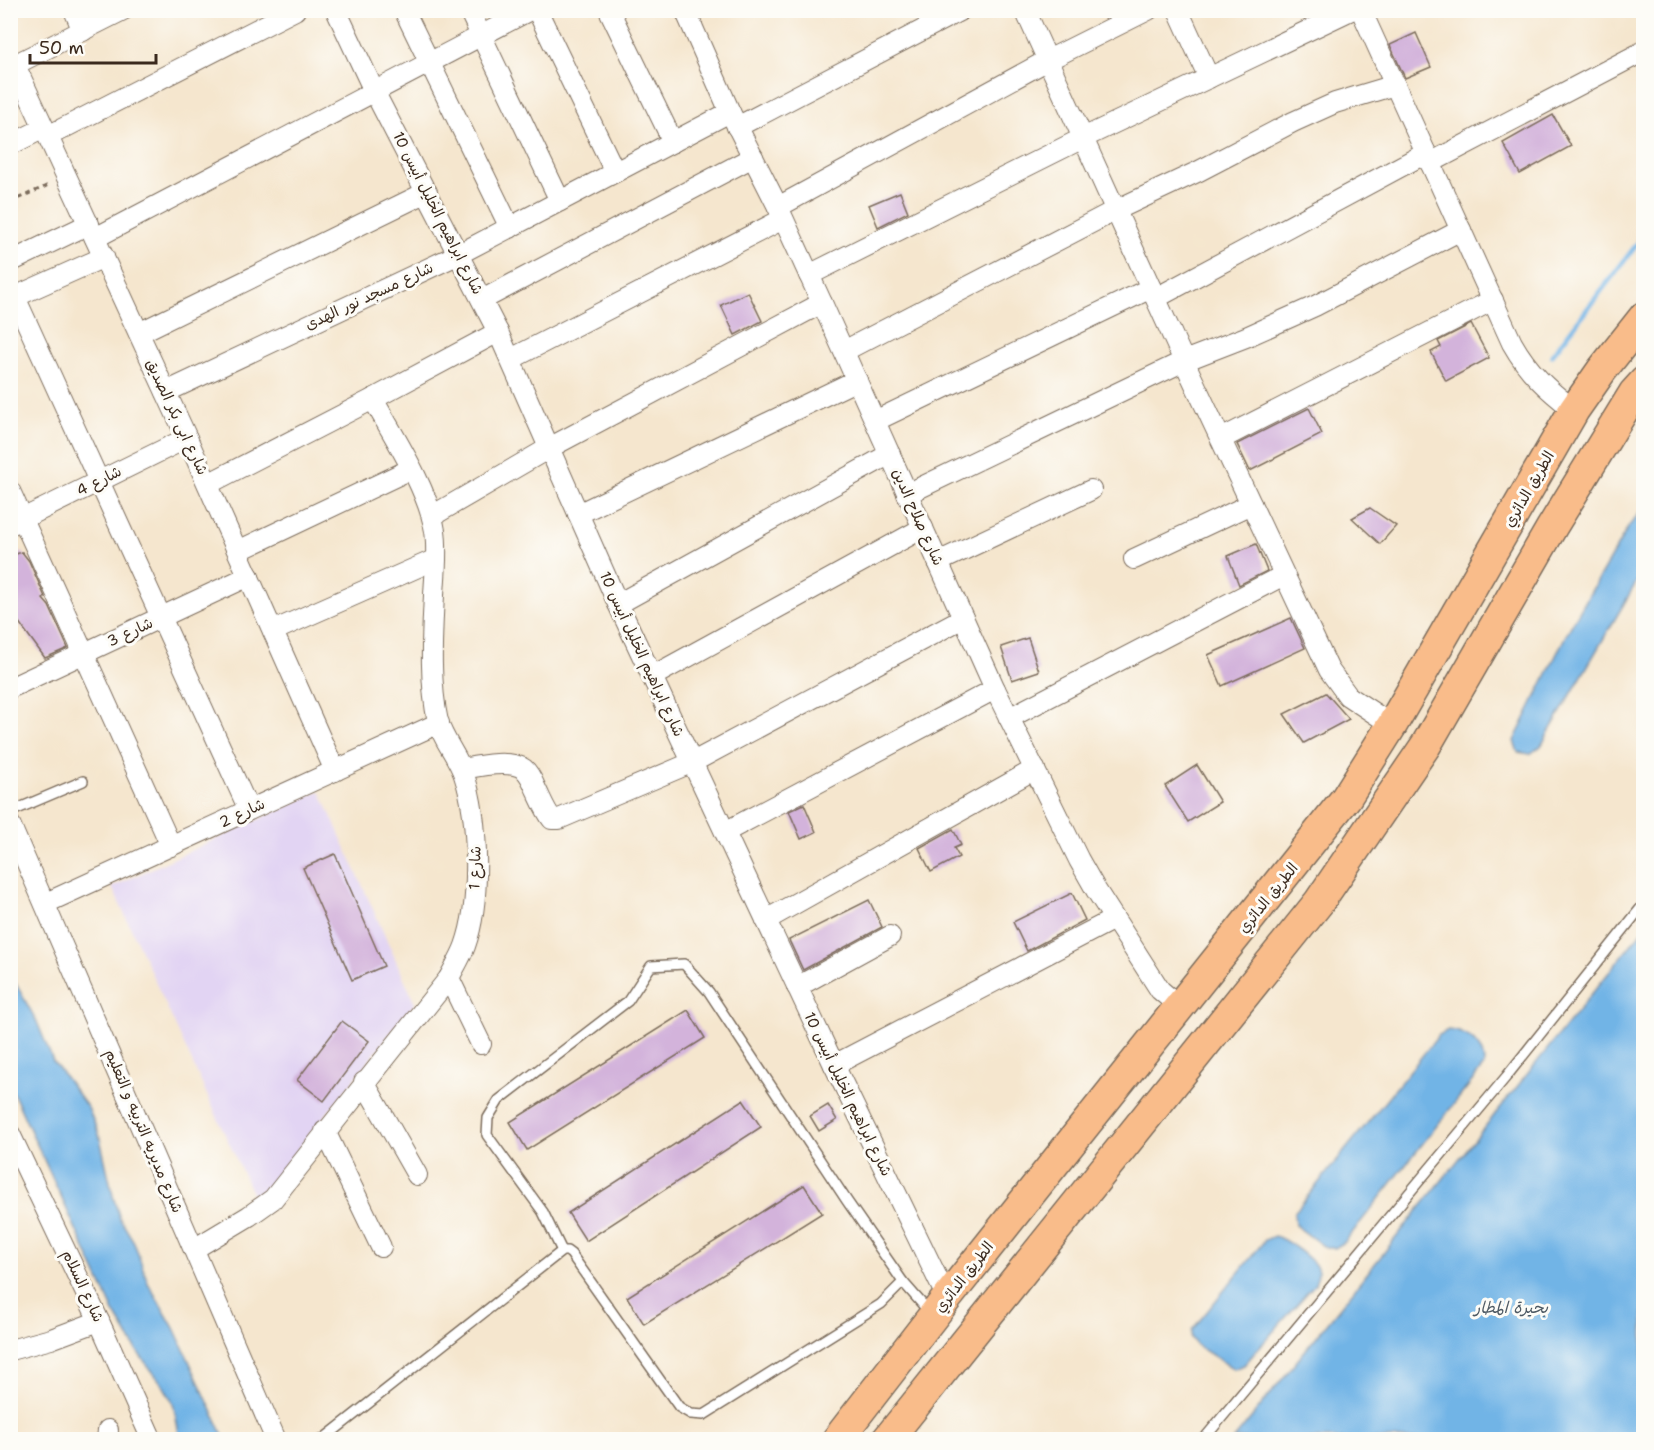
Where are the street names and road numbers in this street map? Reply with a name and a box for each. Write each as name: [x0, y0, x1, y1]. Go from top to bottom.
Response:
street label: شارع ابراهيم الخليل أبيس 10: [386, 128, 488, 299]
street label: شارع مسجد نور الهدى: [302, 258, 436, 334]
street label: شارع ابى بكر الصديق: [141, 356, 213, 478]
street label: الطريق الدائري: [1499, 447, 1560, 531]
street label: شارع 4: [73, 461, 125, 501]
street label: شارع صلاح الدين: [888, 465, 948, 569]
street label: شارع ابراهيم الخليل أبيس 10: [593, 568, 689, 741]
street label: شارع 3: [104, 613, 156, 651]
street label: شارع 2: [216, 794, 268, 832]
street label: شارع 1: [464, 846, 486, 890]
street label: الطريق الدائري: [1234, 859, 1303, 938]
street label: شارع ابراهيم الخليل أبيس 10: [798, 1009, 896, 1180]
street label: شارع مديريه التربيه و التعليم: [99, 1046, 188, 1217]
street label: الطريق الدائري: [930, 1237, 999, 1317]
street label: شارع السلام: [57, 1247, 108, 1326]

